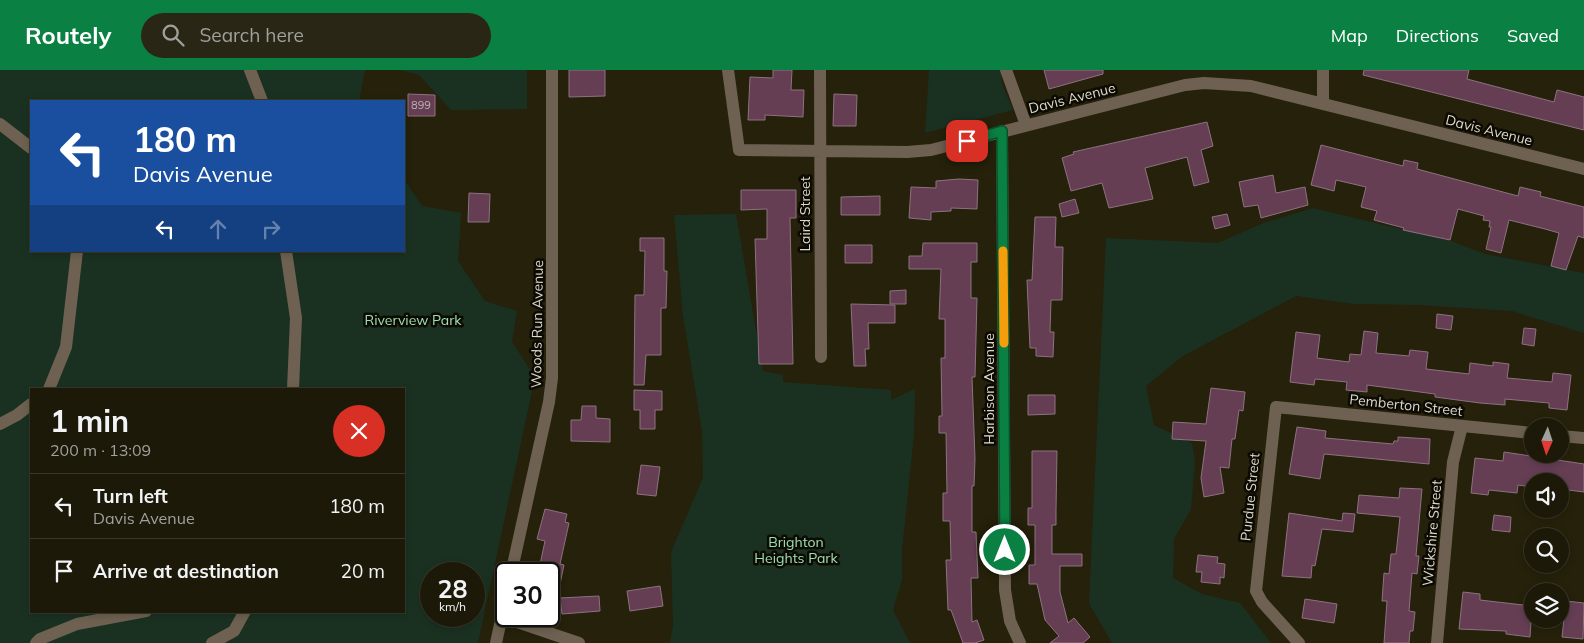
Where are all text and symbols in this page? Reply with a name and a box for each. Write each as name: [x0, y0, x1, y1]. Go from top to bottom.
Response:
search box: [141, 13, 491, 58]
text: Routely: [25, 20, 111, 50]
icon: search: [159, 21, 187, 49]
text: Search here: [199, 23, 304, 47]
text: Map: [1331, 24, 1368, 47]
text: Directions: [1396, 24, 1479, 47]
text: Saved: [1507, 24, 1559, 47]
street label: Davis Avenue: [1027, 79, 1117, 117]
house number: 899: [411, 98, 431, 112]
street label: Davis Avenue: [1444, 111, 1534, 149]
text: 180 m: [133, 117, 237, 161]
icon: left: [50, 120, 115, 185]
pin: [946, 120, 988, 162]
icon: arrive: [953, 127, 981, 155]
text: Davis Avenue: [133, 160, 273, 188]
street label: Laird Street: [796, 176, 814, 252]
icon: left: [151, 215, 179, 243]
icon: ahead: [204, 215, 232, 243]
icon: right: [257, 215, 285, 243]
street label: Woods Run Avenue: [527, 260, 547, 388]
park label: Riverview Park: [364, 311, 462, 329]
street label: Harbison Avenue: [980, 333, 998, 445]
street label: Pemberton Street: [1349, 390, 1464, 420]
text: 1 min: [50, 402, 129, 440]
button: close: [333, 405, 385, 457]
north arrow: [1524, 418, 1569, 462]
map controls: [1524, 418, 1569, 628]
text: 200 m · 13:09: [50, 440, 151, 460]
street label: Purdue Street: [1236, 452, 1264, 542]
button: sound: [1524, 473, 1569, 518]
street label: Wickshire Street: [1418, 479, 1446, 587]
text: Turn left: [93, 484, 168, 508]
icon: left: [50, 492, 78, 520]
text: 180 m: [329, 494, 385, 518]
text: Davis Avenue: [93, 508, 195, 528]
position arrow: [978, 523, 1030, 575]
button: search: [1524, 528, 1569, 573]
park label: Brighton Heights Park: [754, 533, 838, 567]
icon: arrive: [50, 557, 78, 585]
text: Arrive at destination: [93, 559, 279, 583]
text: 20 m: [341, 559, 385, 583]
speed limit sign: 30: [495, 562, 560, 627]
text: 28: [437, 573, 468, 604]
button: layers: [1524, 583, 1569, 628]
text: km/h: [439, 599, 466, 614]

